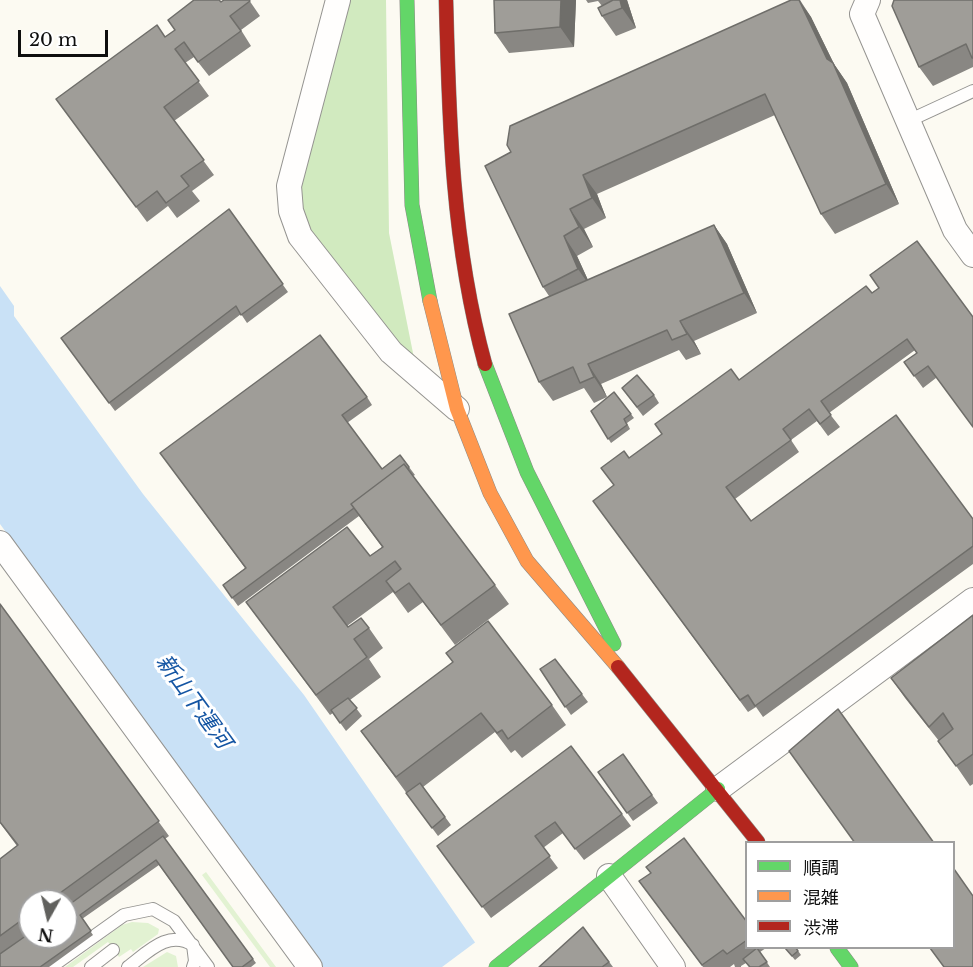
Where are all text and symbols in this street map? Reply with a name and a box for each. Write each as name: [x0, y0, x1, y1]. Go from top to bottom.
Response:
scale bar: [21, 18, 111, 56]
text: 20 m: [29, 29, 77, 51]
water label: 新山下運河: [150, 650, 236, 754]
legend: [745, 841, 955, 949]
text: 順調: [803, 857, 839, 879]
text: 混雑: [803, 887, 839, 909]
north arrow: [18, 889, 78, 949]
text: 渋滞: [803, 917, 839, 939]
text: N: [37, 924, 55, 946]

